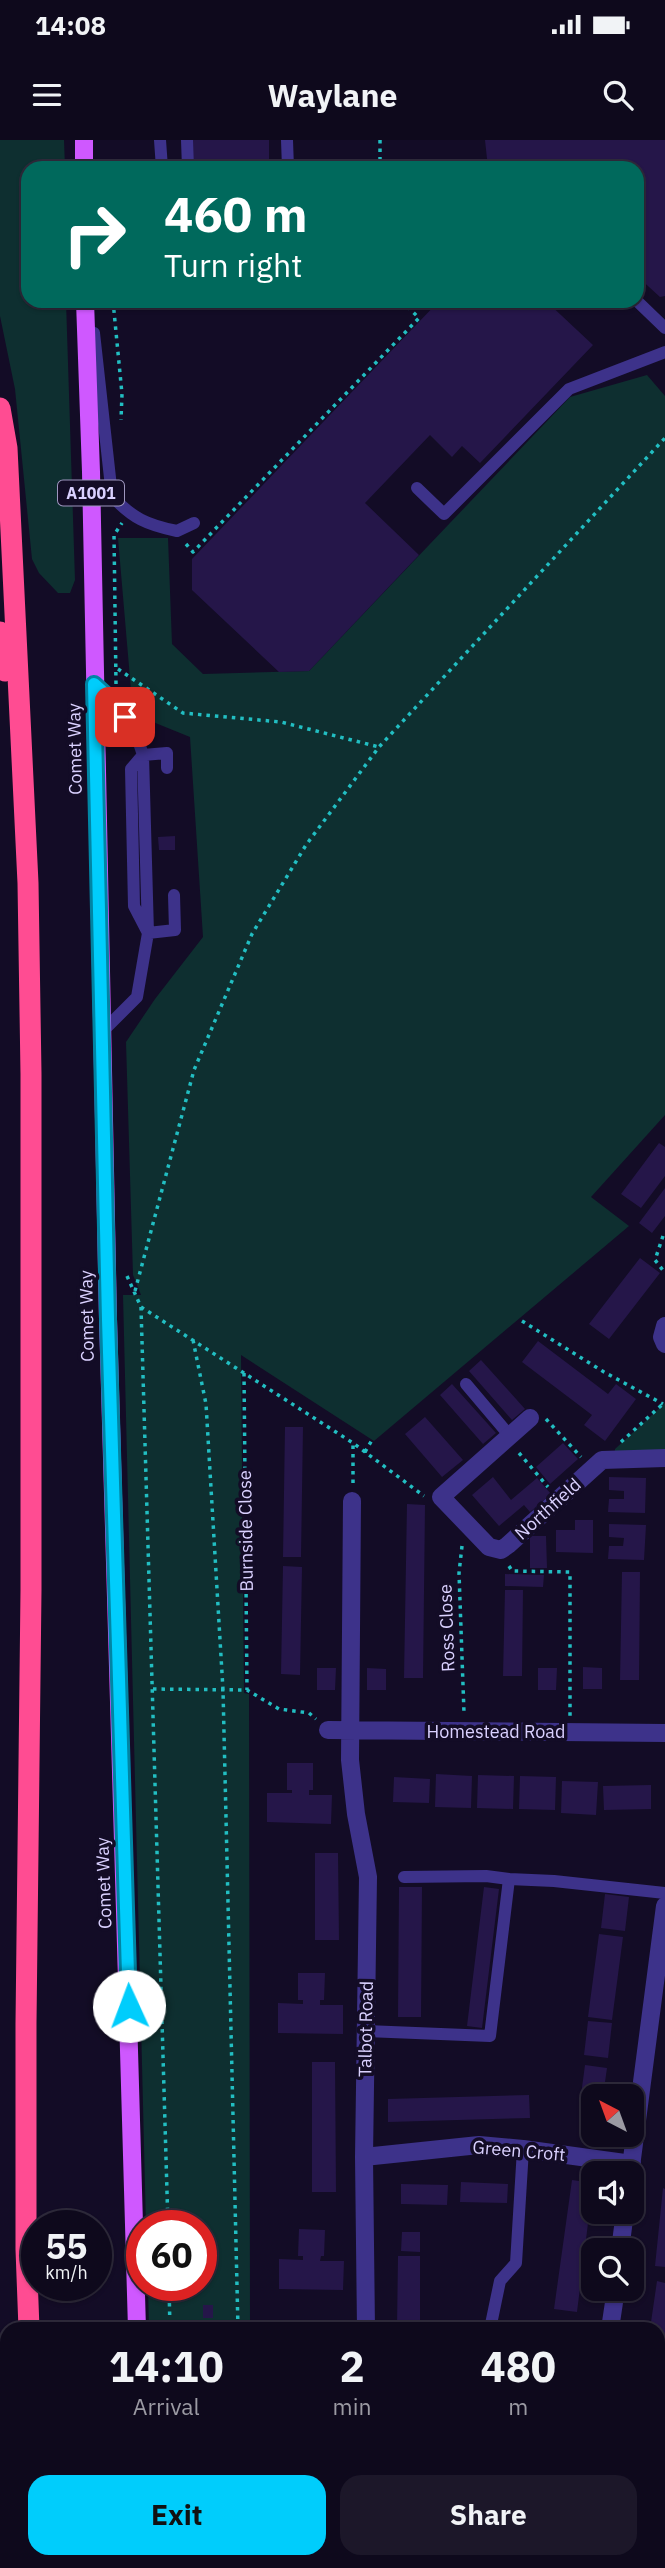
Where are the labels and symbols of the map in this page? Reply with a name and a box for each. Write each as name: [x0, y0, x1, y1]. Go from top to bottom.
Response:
road number: A1001: [58, 480, 124, 506]
pin: [95, 687, 155, 747]
street label: Comet Way: [62, 703, 87, 795]
street label: Comet Way: [74, 1270, 99, 1362]
street label: Burnside Close: [233, 1470, 258, 1592]
street label: Northfield: [510, 1473, 586, 1544]
street label: Ross Close: [433, 1584, 460, 1672]
street label: Homestead Road: [427, 1720, 565, 1743]
street label: Comet Way: [90, 1837, 117, 1929]
position arrow: [92, 1969, 166, 2043]
street label: Talbot Road: [353, 1981, 378, 2077]
north arrow: [581, 2084, 644, 2147]
street label: Green Croft: [472, 2135, 566, 2166]
speed limit sign: 60: [126, 2210, 217, 2301]

